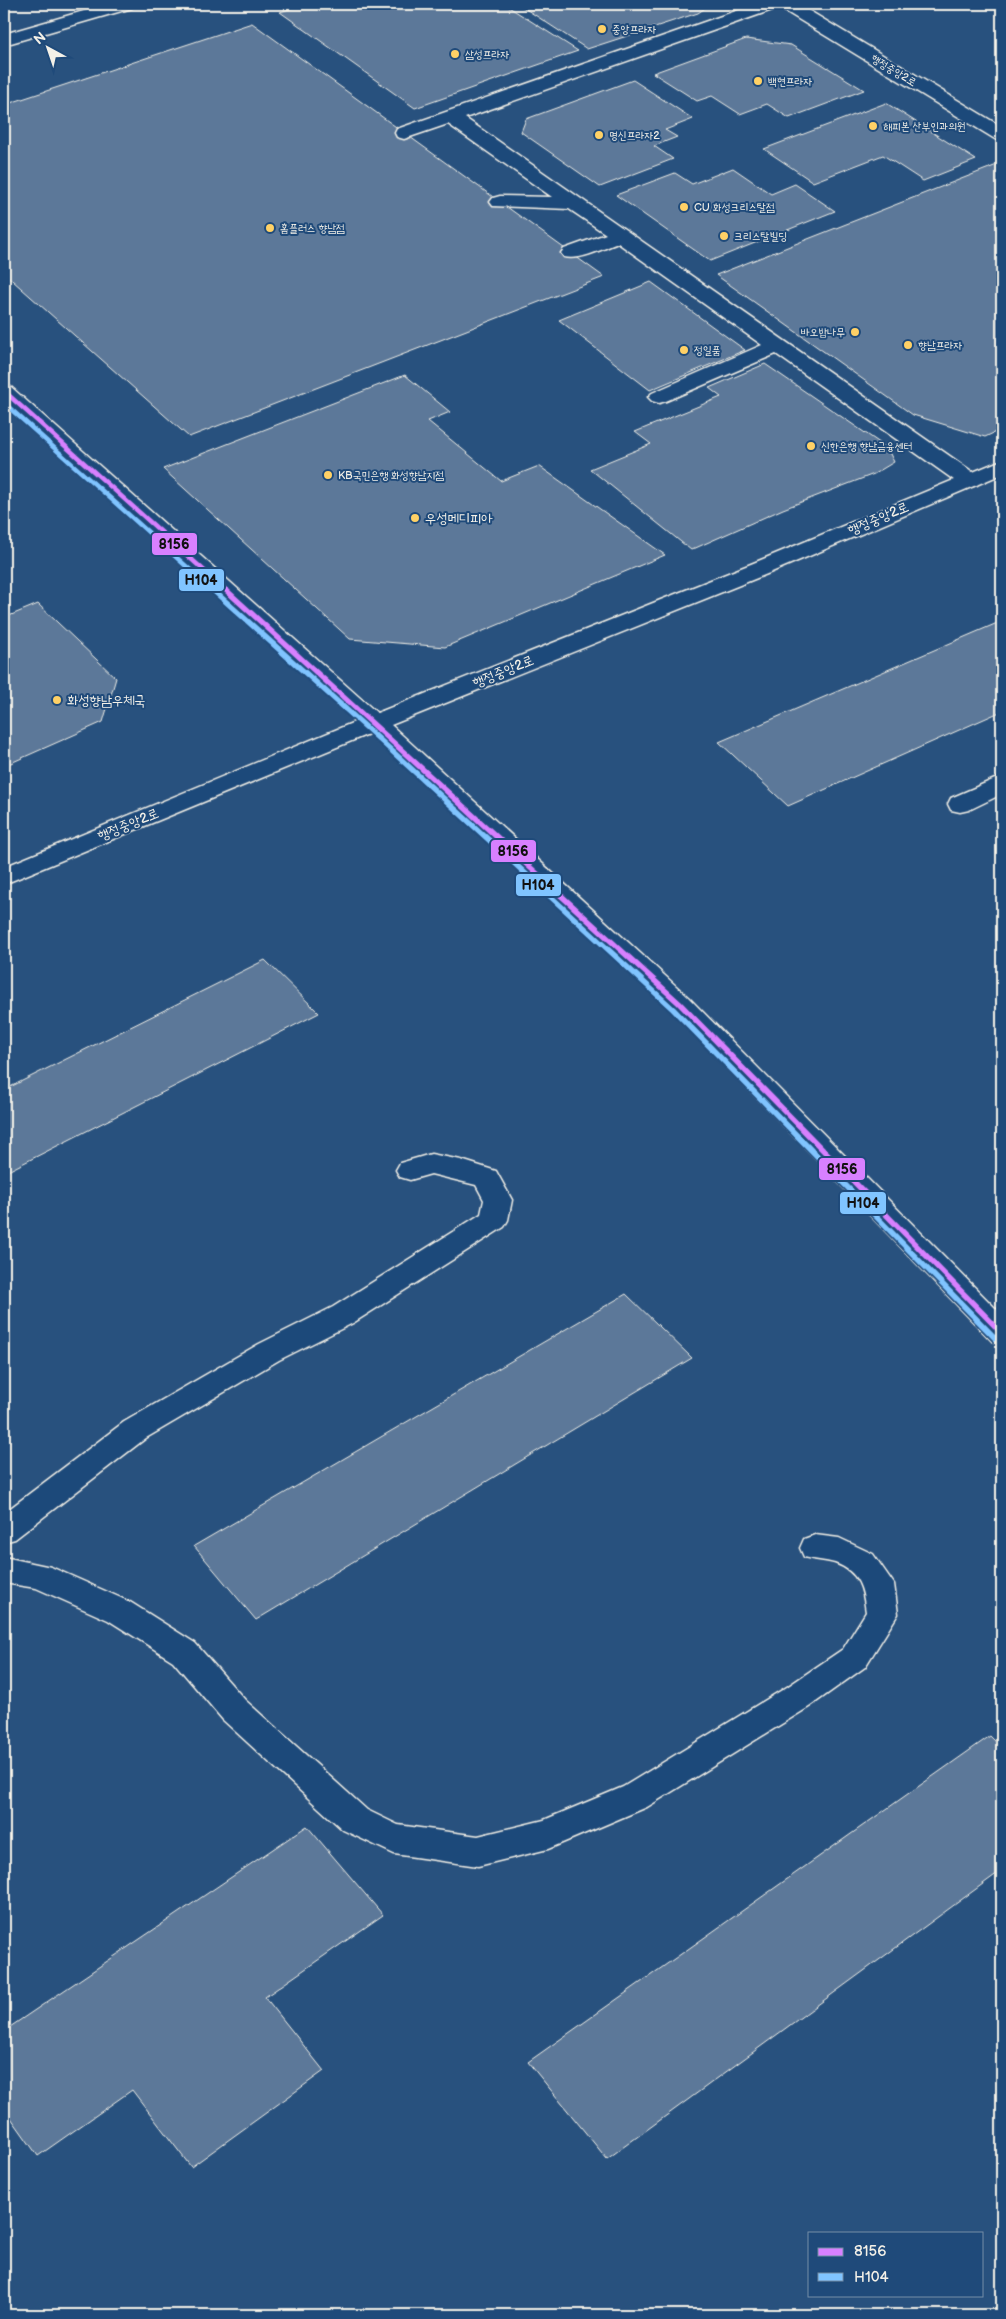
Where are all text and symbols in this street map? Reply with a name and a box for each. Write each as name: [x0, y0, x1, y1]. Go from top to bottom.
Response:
north arrow: [22, 22, 72, 72]
marker: 중앙프라자: [596, 23, 608, 35]
place label: 중앙프라자: [612, 23, 656, 36]
text: N: [30, 29, 49, 48]
marker: 삼성프라자: [449, 48, 461, 60]
place label: 삼성프라자: [465, 48, 509, 61]
street label: 행정중앙2로: [869, 52, 919, 89]
marker: 백현프라자: [752, 75, 764, 87]
place label: 백현프라자: [768, 75, 812, 88]
marker: 해피본 산부인과의원: [867, 120, 879, 132]
place label: 해피본 산부인과의원: [883, 120, 966, 133]
marker: 명신프라자2: [593, 129, 605, 141]
place label: 명신프라자2: [609, 129, 660, 142]
marker: CU 화성크리스탈점: [678, 201, 690, 213]
place label: CU 화성크리스탈점: [694, 201, 775, 214]
marker: 홈플러스 향남점: [264, 222, 276, 234]
place label: 홈플러스 향남점: [280, 222, 345, 235]
marker: 크리스탈빌딩: [718, 230, 730, 242]
place label: 크리스탈빌딩: [734, 230, 787, 243]
place label: 바오밥나무: [801, 326, 845, 339]
marker: 바오밥나무: [849, 326, 861, 338]
marker: 향남프라자: [902, 339, 914, 351]
place label: 향남프라자: [918, 339, 962, 352]
marker: 정일품: [678, 344, 690, 356]
place label: 정일품: [694, 344, 721, 357]
marker: 신한은행 향남금융센터: [805, 440, 817, 452]
place label: 신한은행 향남금융센터: [821, 440, 913, 453]
marker: KB국민은행 화성향남지점: [322, 469, 334, 481]
place label: KB국민은행 화성향남지점: [338, 469, 444, 482]
street label: 행정중앙2로: [845, 498, 911, 539]
place label: 우성메디피아: [425, 510, 493, 527]
marker: 우성메디피아: [409, 512, 421, 524]
line badge: 8156: [151, 532, 198, 556]
text: 8156: [159, 536, 189, 553]
line badge: H104: [178, 568, 225, 592]
text: H104: [184, 572, 218, 589]
street label: 행정중앙2로: [470, 651, 536, 691]
place label: 화성향남우체국: [67, 692, 146, 709]
marker: 화성향남우체국: [51, 694, 63, 706]
street label: 행정중앙2로: [95, 804, 161, 844]
line badge: 8156: [490, 839, 537, 863]
text: 8156: [498, 843, 528, 860]
line badge: H104: [515, 873, 562, 897]
text: H104: [521, 877, 555, 894]
line badge: 8156: [818, 1157, 866, 1181]
text: 8156: [827, 1161, 857, 1178]
line badge: H104: [839, 1191, 887, 1215]
text: H104: [846, 1195, 880, 1212]
legend: [808, 2232, 984, 2296]
text: 8156: [854, 2242, 886, 2261]
text: H104: [854, 2268, 889, 2287]

